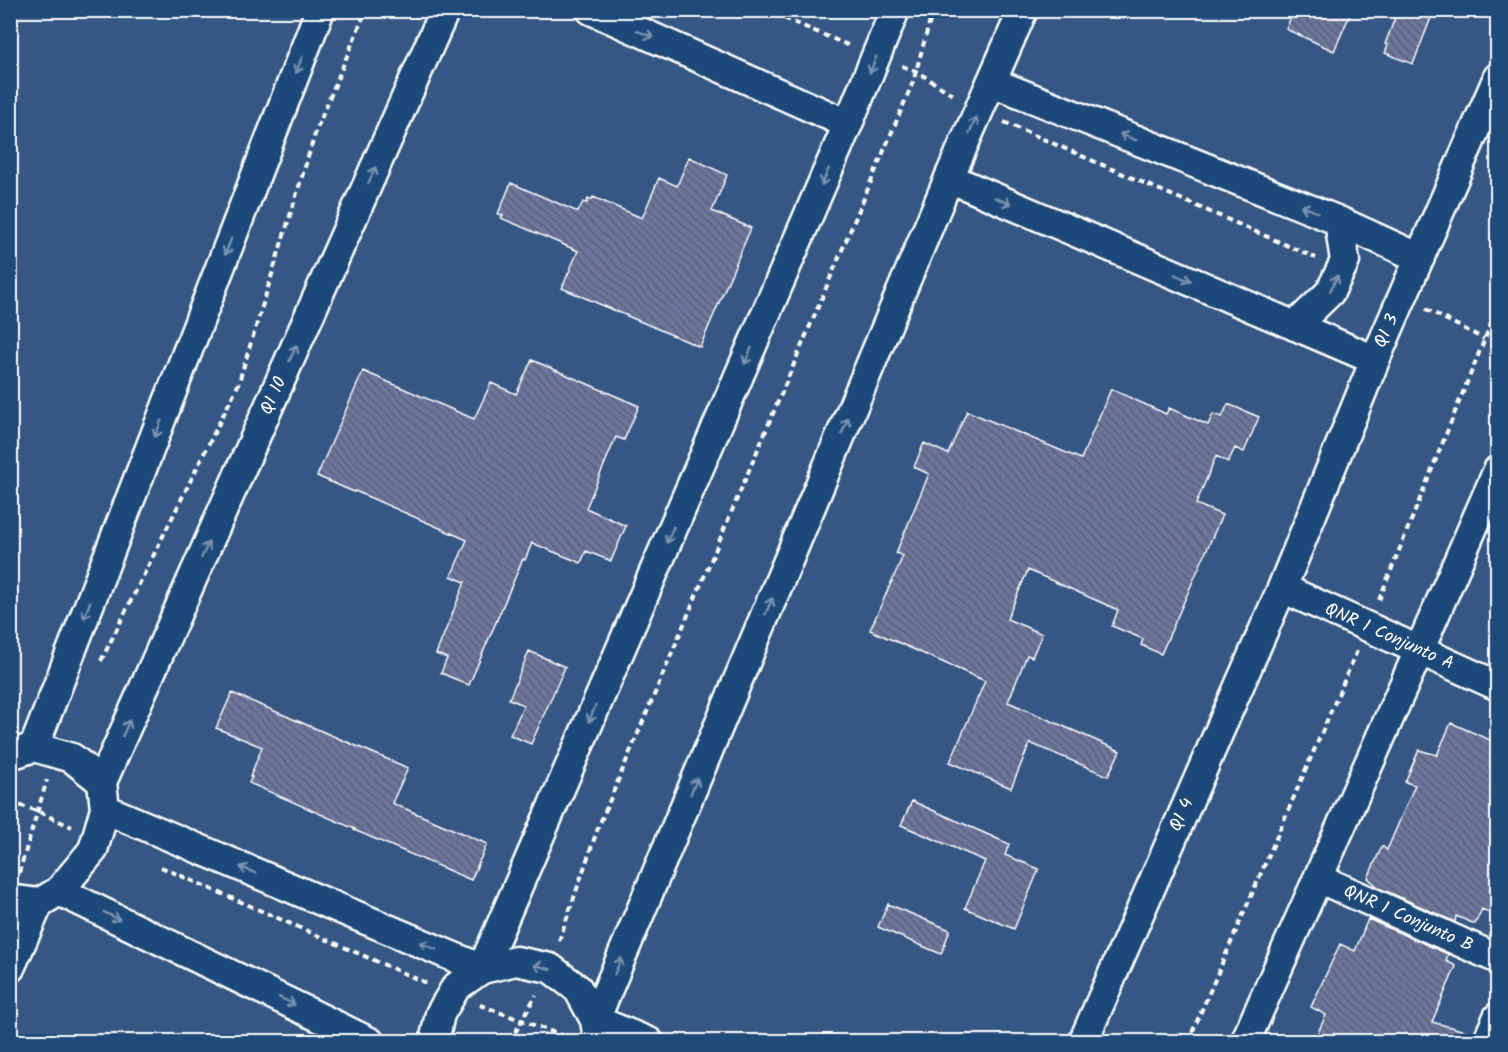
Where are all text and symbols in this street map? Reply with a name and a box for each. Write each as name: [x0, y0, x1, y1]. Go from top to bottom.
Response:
one-way arrow: [635, 29, 654, 40]
one-way arrow: [293, 55, 304, 74]
one-way arrow: [867, 55, 878, 73]
one-way arrow: [968, 116, 979, 134]
one-way arrow: [1119, 130, 1137, 141]
one-way arrow: [367, 166, 378, 184]
one-way arrow: [819, 168, 830, 186]
one-way arrow: [994, 196, 1012, 207]
one-way arrow: [1300, 203, 1318, 214]
one-way arrow: [222, 237, 233, 256]
one-way arrow: [1173, 273, 1191, 284]
one-way arrow: [1329, 275, 1341, 293]
street label: QI 3: [1367, 309, 1407, 353]
one-way arrow: [288, 344, 299, 362]
one-way arrow: [741, 347, 753, 365]
street label: QI 10: [253, 372, 295, 420]
one-way arrow: [840, 418, 851, 436]
one-way arrow: [151, 419, 162, 437]
one-way arrow: [664, 525, 675, 544]
one-way arrow: [200, 542, 211, 560]
street label: QNR 1 Conjunto A: [1320, 595, 1458, 679]
one-way arrow: [764, 597, 775, 616]
one-way arrow: [81, 601, 92, 619]
one-way arrow: [586, 705, 597, 723]
one-way arrow: [120, 720, 132, 738]
one-way arrow: [689, 777, 700, 796]
street label: QI 4: [1162, 793, 1202, 837]
one-way arrow: [240, 863, 258, 875]
street label: QNR 1 Conjunto B: [1338, 877, 1478, 961]
one-way arrow: [102, 911, 120, 923]
one-way arrow: [419, 940, 437, 951]
one-way arrow: [613, 957, 624, 975]
one-way arrow: [532, 961, 551, 973]
one-way arrow: [278, 996, 296, 1008]

